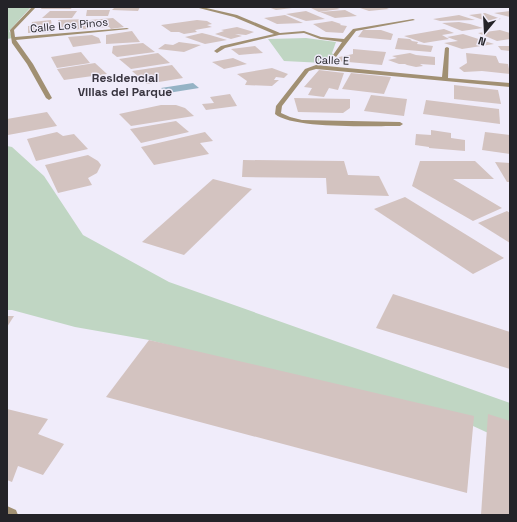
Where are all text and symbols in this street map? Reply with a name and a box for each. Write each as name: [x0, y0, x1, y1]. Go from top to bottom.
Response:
north arrow: [465, 12, 505, 52]
street label: Calle Los Pinos: [29, 15, 109, 35]
text: N: [476, 34, 488, 49]
street label: Calle E: [315, 52, 349, 68]
district label: Residencial Villas del Parque: [78, 70, 172, 100]

